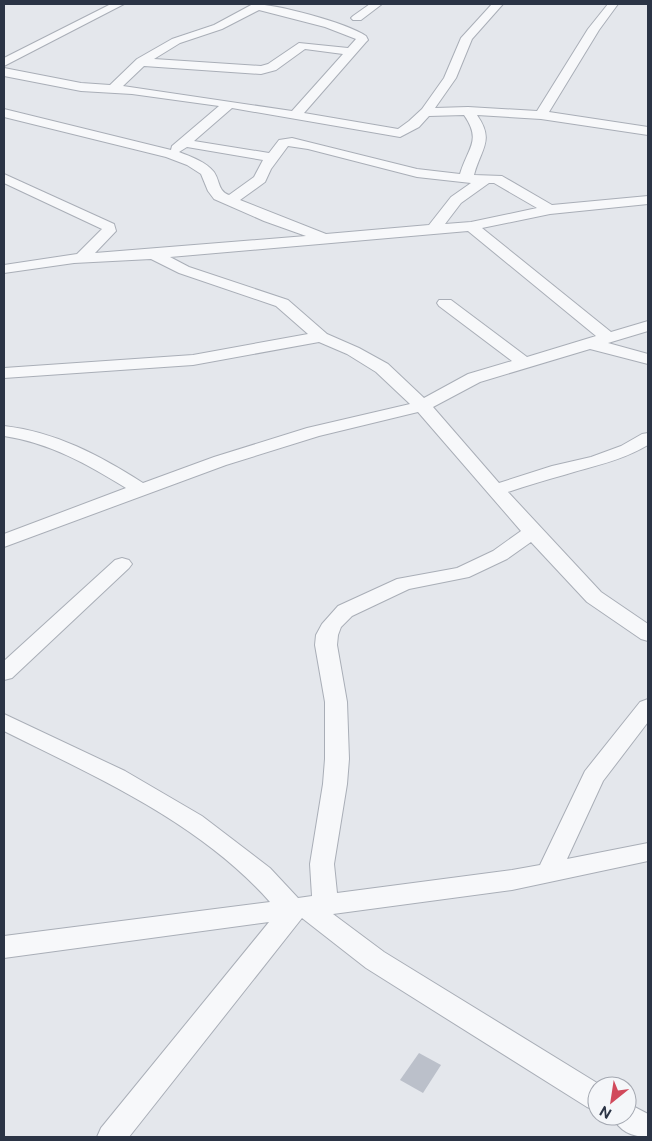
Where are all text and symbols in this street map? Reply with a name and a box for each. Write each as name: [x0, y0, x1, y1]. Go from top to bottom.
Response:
north arrow: [587, 1076, 637, 1126]
text: N: [597, 1103, 614, 1122]

